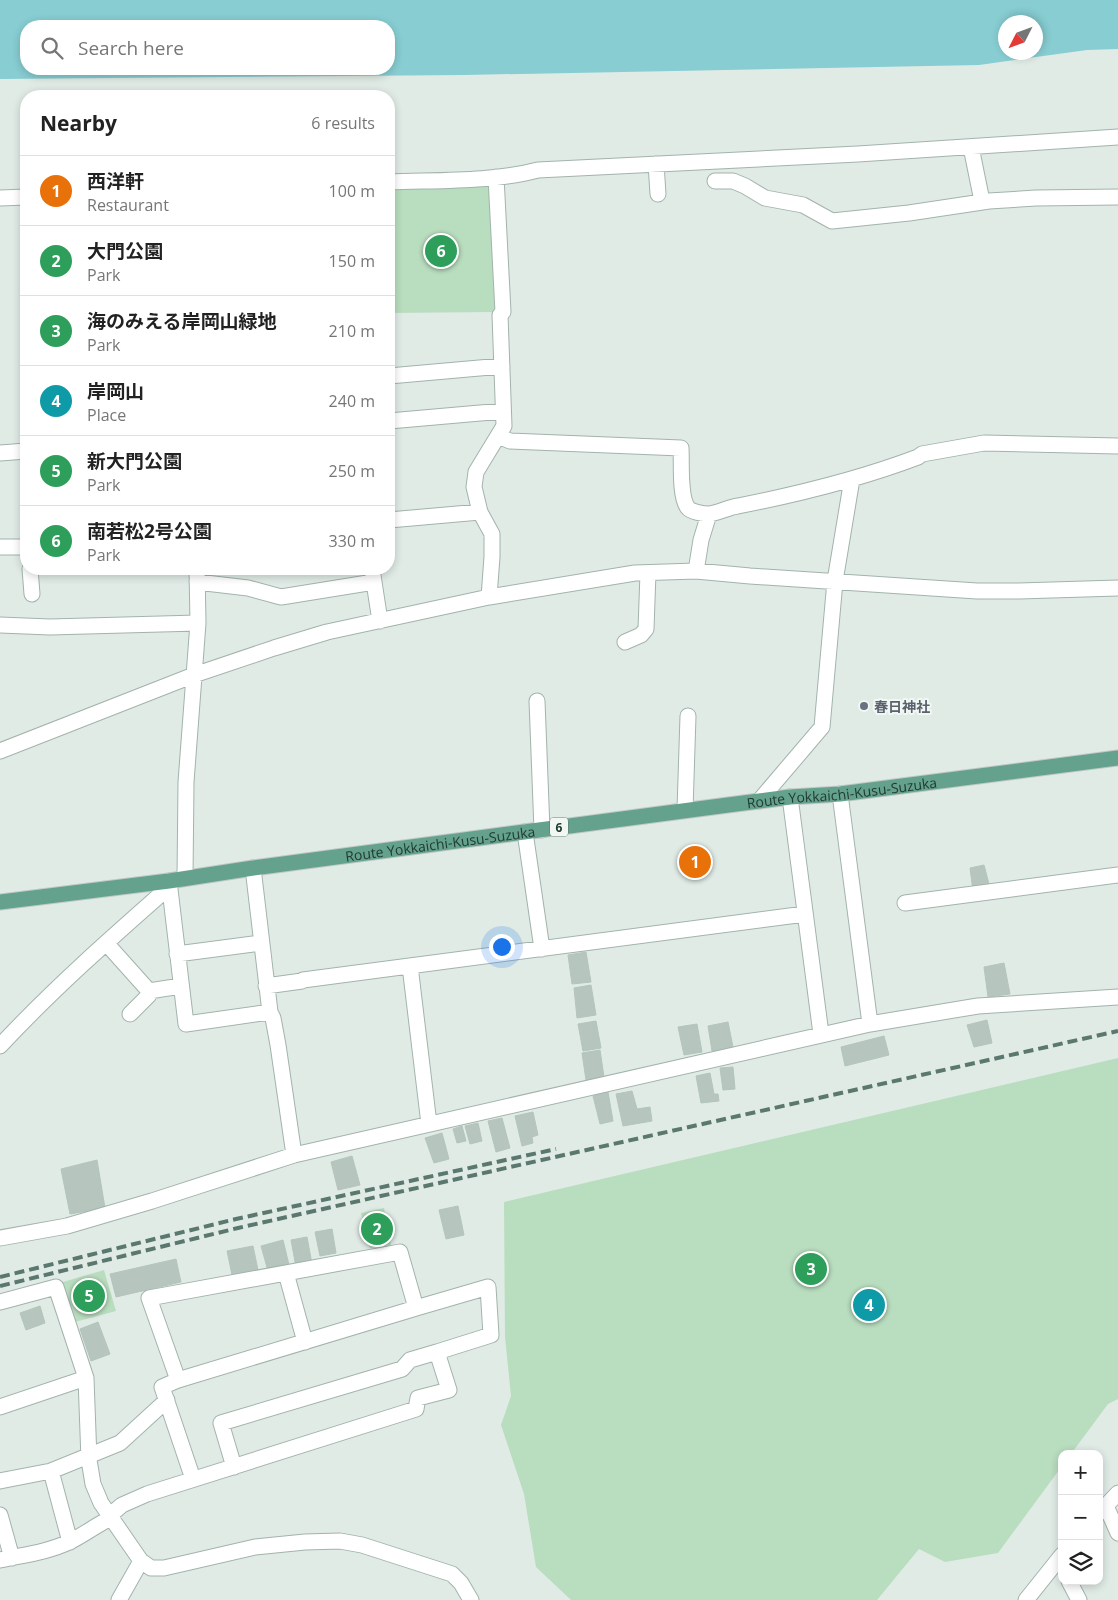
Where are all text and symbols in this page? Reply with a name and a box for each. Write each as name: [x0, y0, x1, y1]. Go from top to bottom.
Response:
north arrow: [998, 15, 1043, 60]
search box: [20, 20, 395, 75]
icon: search: [38, 34, 66, 62]
text: Search here: [78, 35, 184, 61]
text: Nearby: [40, 109, 117, 137]
text: 6 results: [311, 112, 375, 134]
text: 西洋軒: [87, 168, 144, 194]
text: 1: [51, 180, 61, 202]
text: 100 m: [329, 180, 375, 202]
text: Restaurant: [87, 194, 169, 216]
pin: 6: [425, 232, 457, 270]
text: 大門公園: [87, 238, 163, 264]
text: 2: [51, 250, 61, 272]
text: 150 m: [329, 250, 375, 272]
text: Park: [87, 264, 120, 286]
text: 海のみえる岸岡山緑地: [87, 308, 276, 334]
text: 3: [51, 320, 61, 342]
text: 210 m: [329, 320, 375, 342]
text: Park: [87, 334, 120, 356]
text: 岸岡山: [87, 378, 144, 404]
text: 4: [51, 390, 61, 412]
text: 240 m: [329, 390, 375, 412]
text: Place: [87, 404, 126, 426]
text: 新大門公園: [87, 448, 182, 474]
text: 5: [51, 460, 61, 482]
text: 250 m: [329, 460, 375, 482]
text: Park: [87, 474, 120, 496]
text: 南若松2号公園: [87, 518, 212, 544]
text: 6: [51, 530, 61, 552]
text: 330 m: [329, 530, 375, 552]
text: Park: [87, 544, 120, 566]
place label: 春日神社: [874, 697, 930, 716]
marker: 春日神社: [858, 700, 870, 712]
street label: Route Yokkaichi-Kusu-Suzuka: [745, 772, 938, 812]
road number: 6: [550, 818, 568, 836]
street label: Route Yokkaichi-Kusu-Suzuka: [344, 821, 536, 865]
pin: 1: [679, 843, 711, 881]
your location: [489, 934, 515, 960]
pin: 2: [361, 1210, 393, 1248]
pin: 3: [795, 1250, 827, 1288]
pin: 5: [73, 1277, 105, 1315]
pin: 4: [853, 1286, 885, 1324]
map controls: [1058, 1450, 1103, 1585]
button: +: [1058, 1450, 1103, 1495]
button: −: [1058, 1495, 1103, 1540]
button: layers: [1058, 1540, 1103, 1585]

